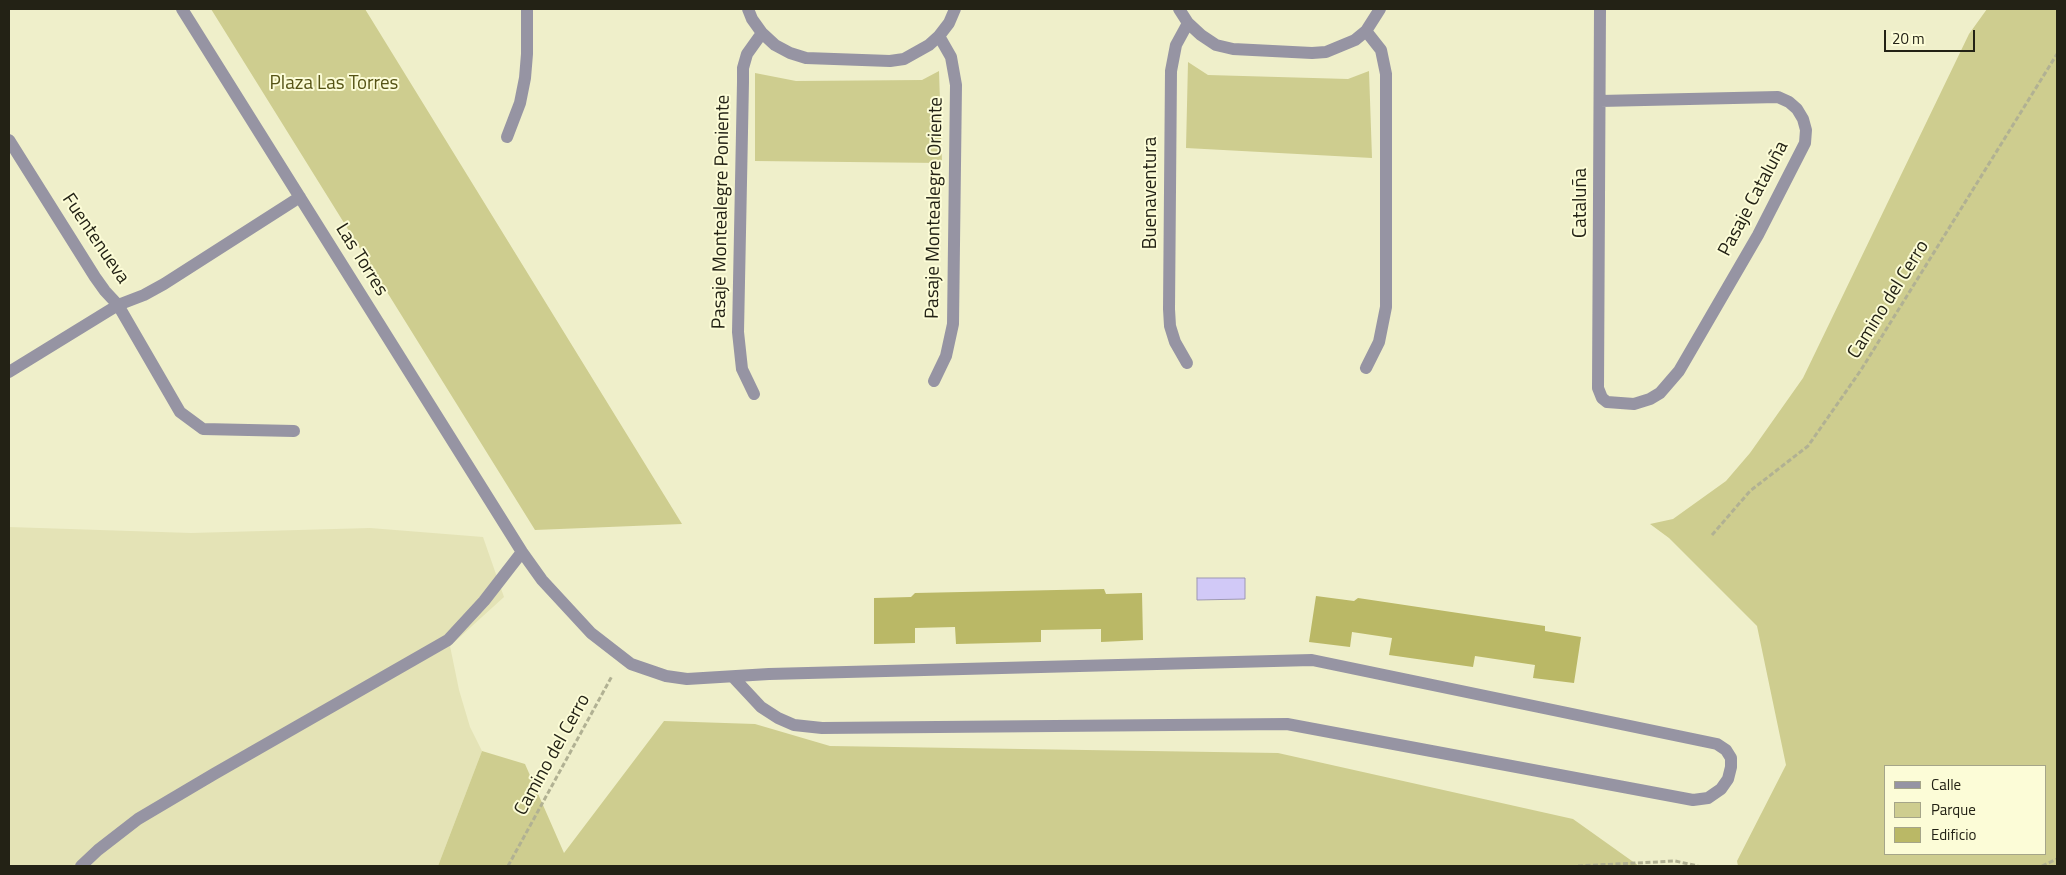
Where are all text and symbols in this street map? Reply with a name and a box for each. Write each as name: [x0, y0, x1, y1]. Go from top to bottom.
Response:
scale bar: [1886, 20, 1977, 52]
text: 20 m: [1892, 27, 1925, 50]
park label: Plaza Las Torres: [270, 73, 398, 95]
street label: Pasaje Montealegre Poniente: [709, 95, 735, 329]
street label: Pasaje Montealegre Oriente: [922, 97, 948, 319]
street label: Buenaventura: [1140, 137, 1162, 249]
street label: Pasaje Cataluña: [1714, 137, 1794, 261]
street label: Cataluña: [1570, 168, 1592, 238]
street label: Fuentenueva: [56, 190, 134, 288]
street label: Las Torres: [330, 219, 392, 301]
street label: Camino del Cerro: [1843, 237, 1935, 363]
street label: Camino del Cerro: [510, 690, 596, 820]
legend: [1884, 765, 2046, 855]
text: Calle: [1931, 773, 1961, 796]
text: Parque: [1931, 798, 1976, 821]
text: Edificio: [1931, 823, 1976, 846]

